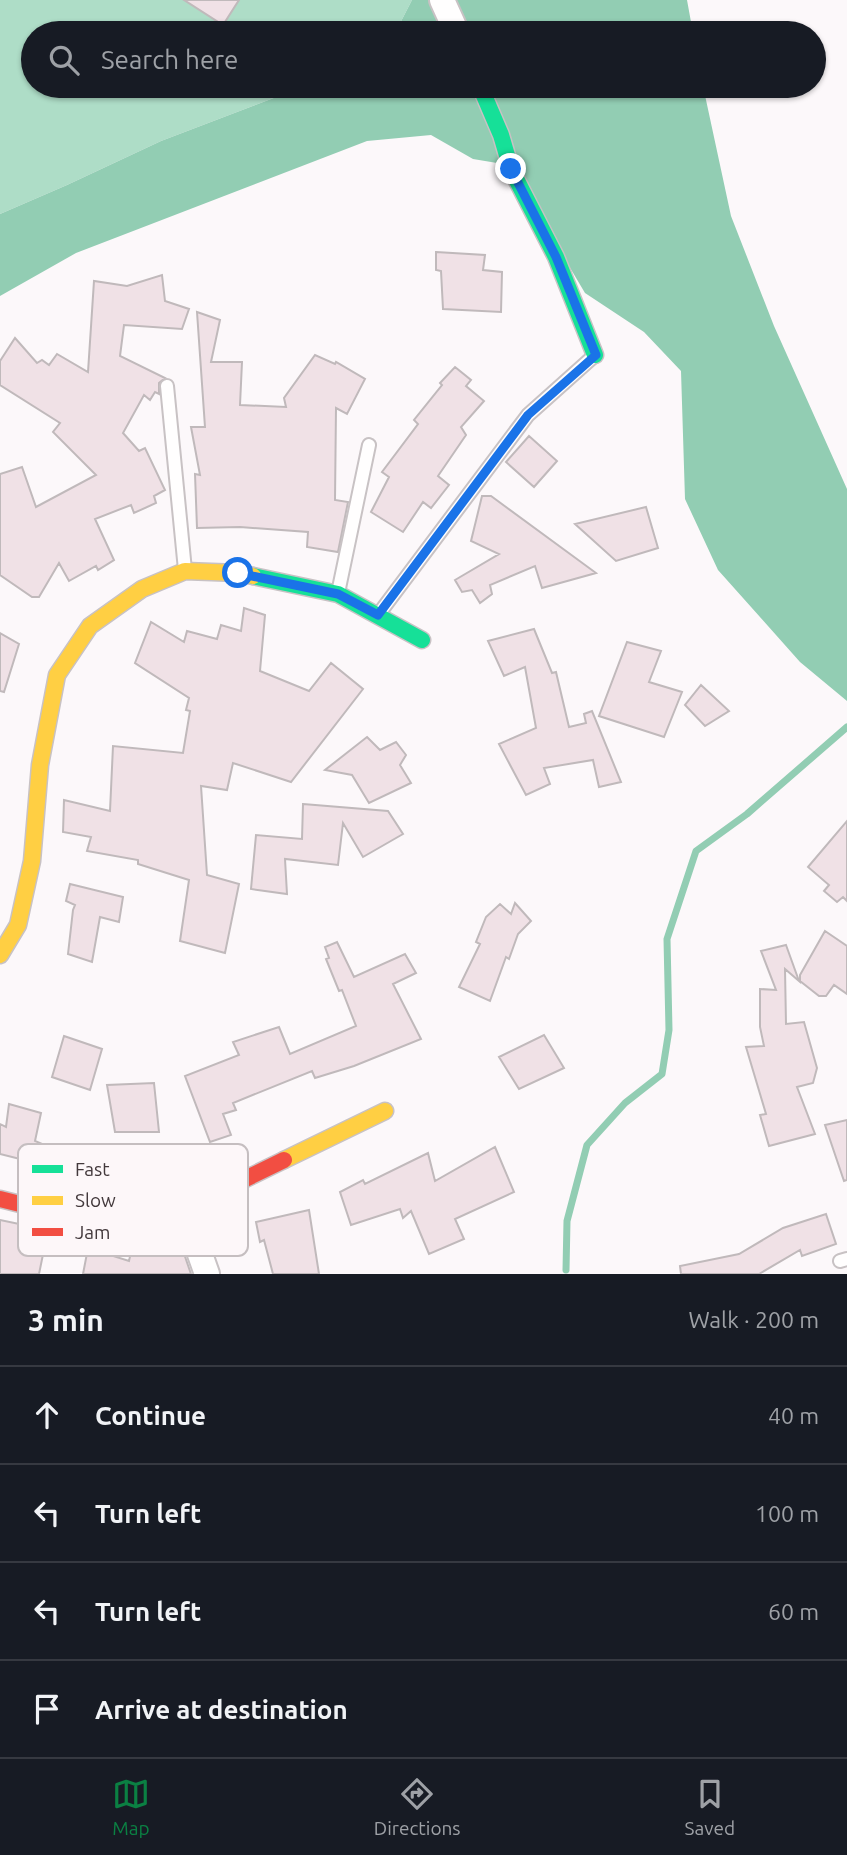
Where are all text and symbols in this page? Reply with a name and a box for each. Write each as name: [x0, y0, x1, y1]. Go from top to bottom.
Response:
search box: [21, 21, 826, 98]
icon: search: [45, 41, 83, 79]
text: Search here: [101, 45, 238, 74]
route end: [495, 153, 526, 184]
route start: [222, 557, 253, 588]
legend: [18, 1144, 248, 1256]
text: Fast: [75, 1158, 110, 1180]
text: Slow: [75, 1189, 116, 1211]
text: Jam: [75, 1221, 111, 1243]
text: 3 min: [28, 1303, 104, 1337]
text: Walk · 200 m: [688, 1307, 819, 1332]
icon: ahead: [28, 1396, 66, 1434]
text: Continue: [95, 1401, 206, 1430]
text: 40 m: [768, 1403, 819, 1428]
icon: left: [28, 1494, 66, 1532]
text: Turn left: [95, 1499, 201, 1528]
text: 100 m: [755, 1501, 819, 1526]
icon: left: [28, 1592, 66, 1630]
text: Turn left: [95, 1597, 201, 1626]
text: 60 m: [768, 1599, 819, 1624]
icon: arrive: [28, 1690, 66, 1728]
text: Arrive at destination: [95, 1695, 348, 1724]
tab: Map: [112, 1775, 150, 1839]
tab: Directions: [374, 1775, 461, 1839]
tab: Saved: [684, 1775, 735, 1839]

